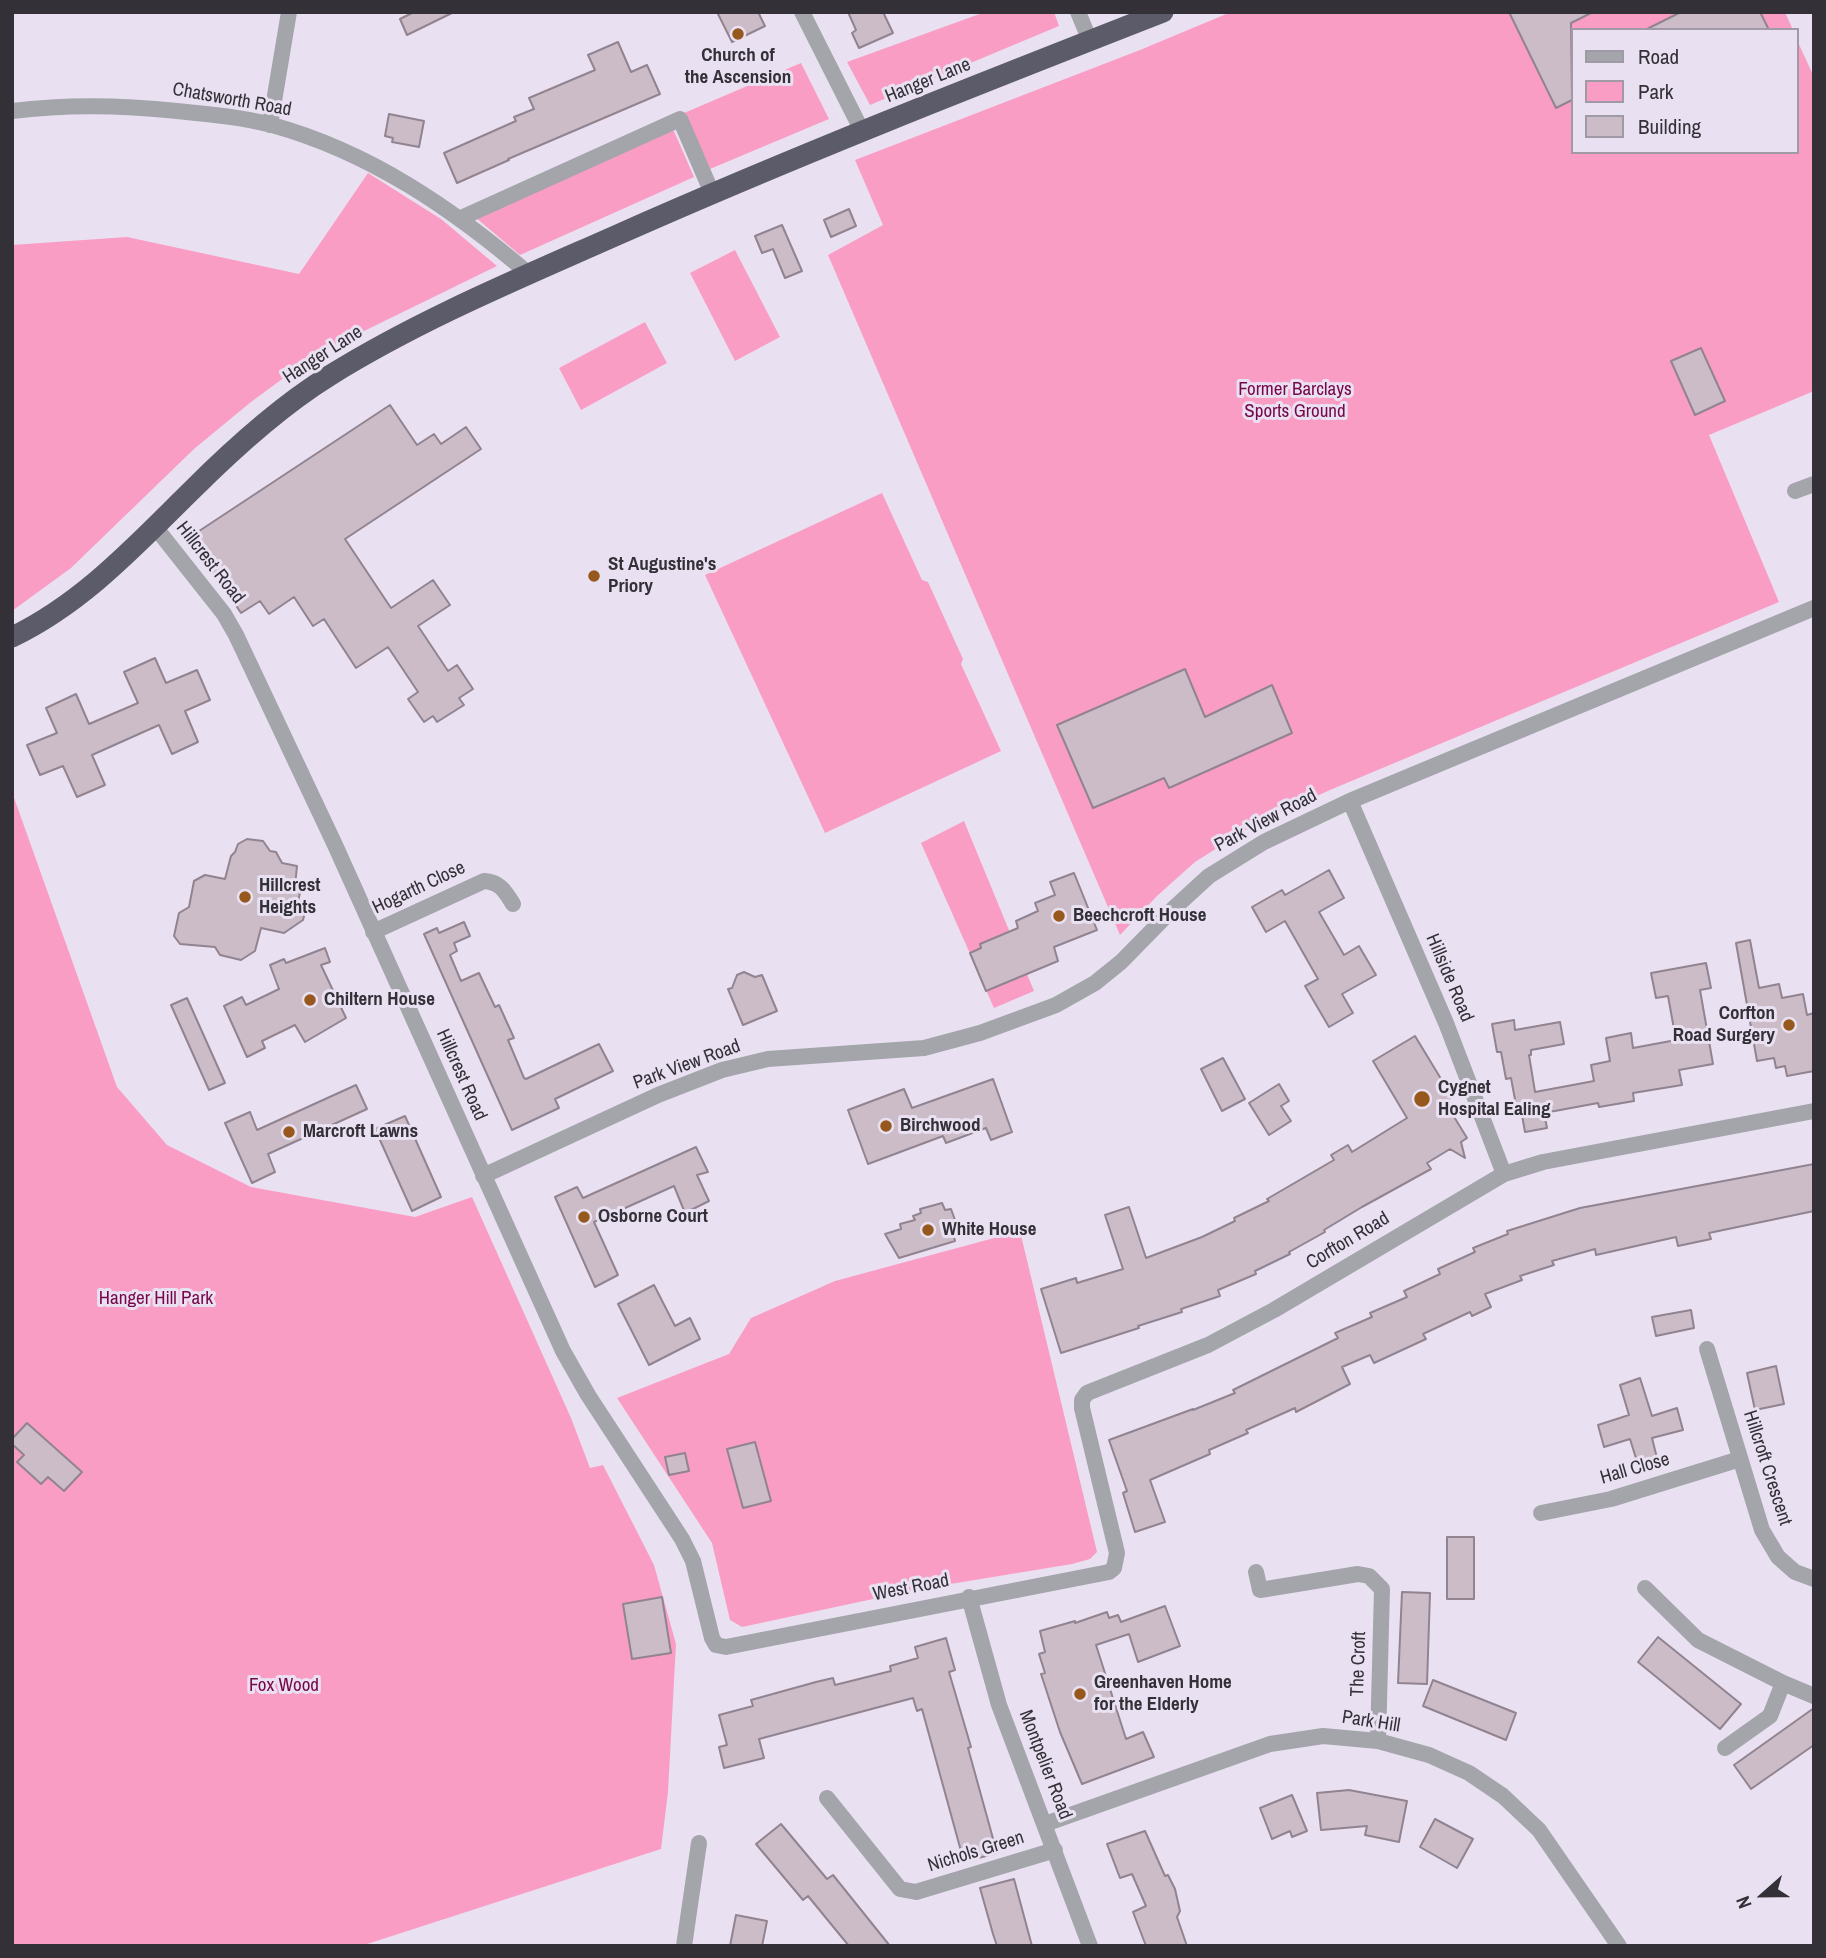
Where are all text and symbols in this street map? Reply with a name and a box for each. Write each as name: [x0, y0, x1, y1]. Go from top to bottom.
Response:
marker: Church of the Ascension: [730, 26, 746, 42]
legend: [1570, 28, 1798, 154]
text: Road: [1638, 42, 1679, 71]
place label: Church of the Ascension: [685, 45, 791, 89]
street label: Hanger Lane: [882, 54, 974, 108]
text: Park: [1638, 77, 1673, 106]
street label: Chatsworth Road: [171, 78, 293, 122]
text: Building: [1638, 112, 1701, 141]
street label: Hanger Lane: [279, 321, 367, 389]
park label: Former Barclays Sports Ground: [1238, 379, 1352, 423]
street label: Hillcrest Road: [171, 517, 249, 609]
place label: St Augustine's Priory: [608, 554, 716, 598]
marker: St Augustine's Priory: [586, 568, 602, 584]
street label: Park View Road: [1211, 785, 1321, 857]
street label: Hogarth Close: [369, 857, 469, 919]
place label: Hillcrest Heights: [259, 875, 320, 919]
marker: Hillcrest Heights: [237, 889, 253, 905]
place label: Beechcroft House: [1073, 905, 1206, 927]
marker: Beechcroft House: [1051, 908, 1067, 924]
street label: Hillside Road: [1420, 931, 1478, 1025]
place label: Chiltern House: [324, 989, 435, 1011]
marker: Chiltern House: [302, 992, 318, 1008]
place label: Corfton Road Surgery: [1673, 1003, 1775, 1047]
marker: Corfton Road Surgery: [1781, 1017, 1797, 1033]
street label: Hillcrest Road: [431, 1026, 491, 1124]
street label: Park View Road: [630, 1035, 744, 1095]
place label: Cygnet Hospital Ealing: [1438, 1077, 1551, 1121]
marker: Cygnet Hospital Ealing: [1412, 1089, 1432, 1109]
place label: Birchwood: [900, 1115, 981, 1137]
marker: Birchwood: [878, 1118, 894, 1134]
place label: Marcroft Lawns: [303, 1121, 418, 1143]
marker: Marcroft Lawns: [281, 1124, 297, 1140]
place label: Osborne Court: [598, 1206, 708, 1228]
street label: Corfton Road: [1302, 1207, 1394, 1275]
marker: Osborne Court: [576, 1209, 592, 1225]
place label: White House: [942, 1219, 1036, 1241]
marker: White House: [920, 1222, 936, 1238]
park label: Hanger Hill Park: [99, 1288, 213, 1310]
street label: Hillcroft Crescent: [1738, 1408, 1796, 1528]
street label: Hall Close: [1598, 1448, 1672, 1490]
street label: West Road: [871, 1569, 951, 1607]
street label: The Croft: [1346, 1631, 1372, 1697]
place label: Greenhaven Home for the Elderly: [1094, 1672, 1232, 1716]
park label: Fox Wood: [249, 1675, 319, 1697]
marker: Greenhaven Home for the Elderly: [1072, 1686, 1088, 1702]
street label: Park Hill: [1340, 1706, 1402, 1738]
street label: Montpelier Road: [1014, 1707, 1076, 1823]
street label: Nichols Green: [925, 1827, 1027, 1877]
north arrow: [1728, 1860, 1798, 1930]
text: N: [1729, 1893, 1758, 1912]

